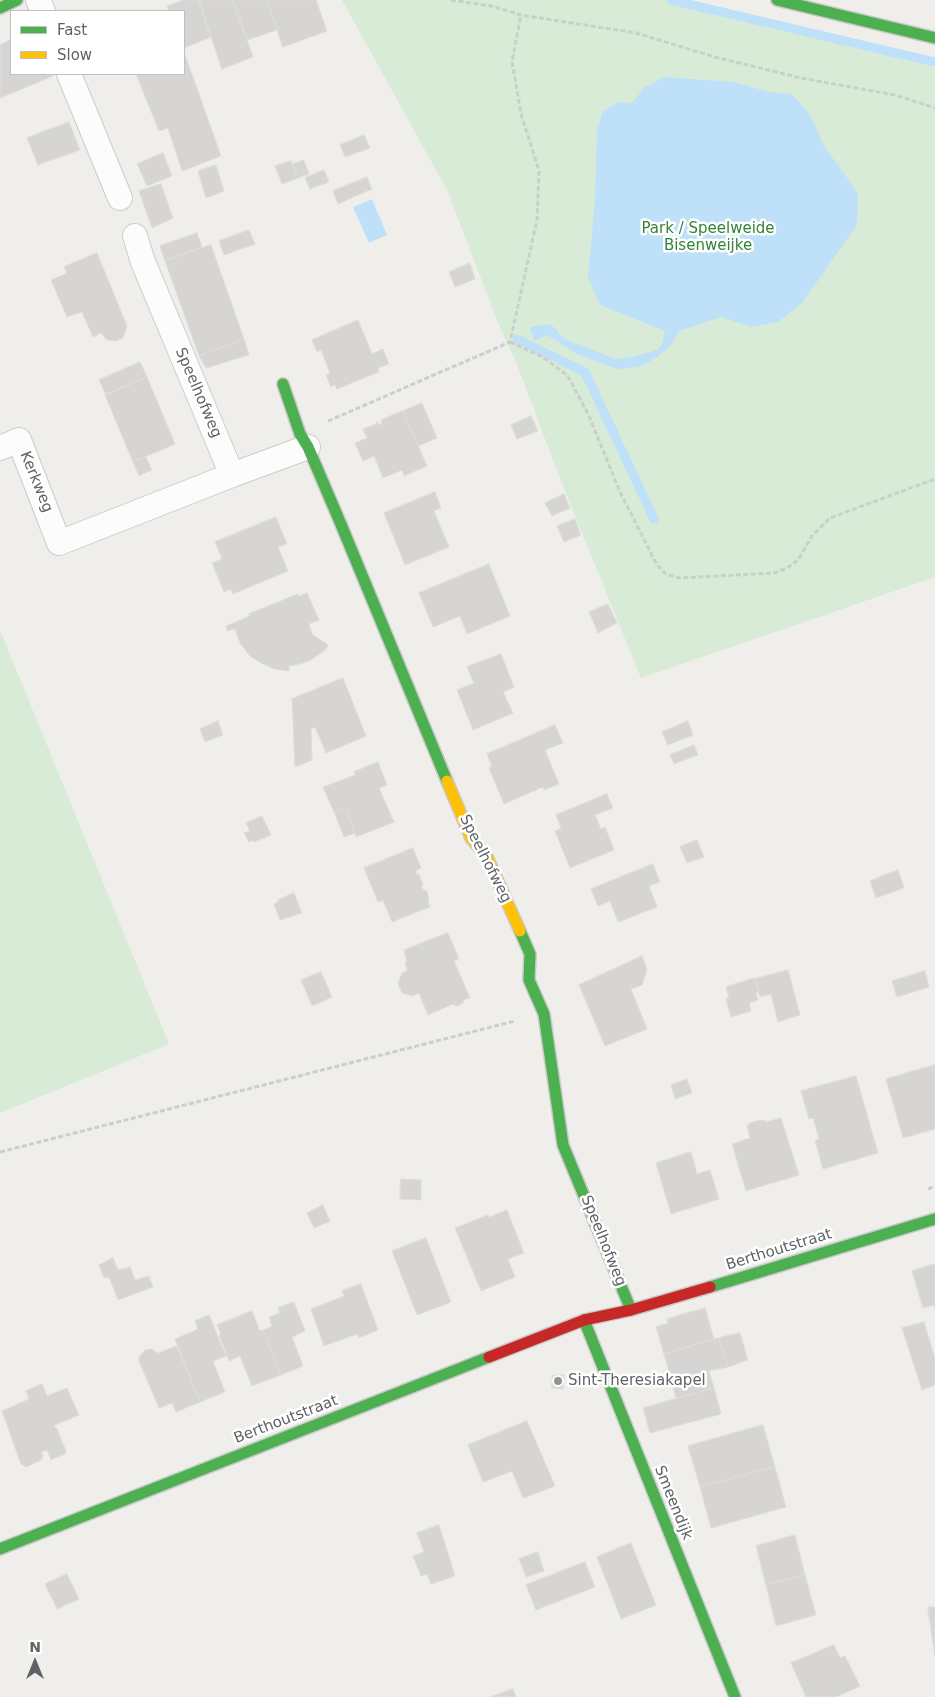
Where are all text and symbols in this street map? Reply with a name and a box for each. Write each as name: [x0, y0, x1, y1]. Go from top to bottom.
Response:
legend: [10, 10, 185, 75]
text: Fast: [57, 21, 87, 39]
text: Slow: [57, 46, 92, 64]
park label: Park / Speelweide Bisenweijke: [641, 220, 775, 255]
street label: Speelhofweg: [171, 345, 225, 441]
street label: Kerkweg: [16, 449, 56, 515]
street label: Speelhofweg: [455, 812, 515, 906]
street label: Speelhofweg: [577, 1193, 629, 1289]
street label: Berthoutstraat: [724, 1225, 834, 1275]
place label: Sint-Theresiakapel: [568, 1372, 706, 1390]
marker: Sint-Theresiakapel: [552, 1375, 564, 1387]
street label: Berthoutstraat: [232, 1392, 340, 1448]
street label: Smeendijk: [650, 1463, 696, 1543]
north arrow: [10, 1637, 60, 1687]
text: N: [29, 1639, 41, 1655]

